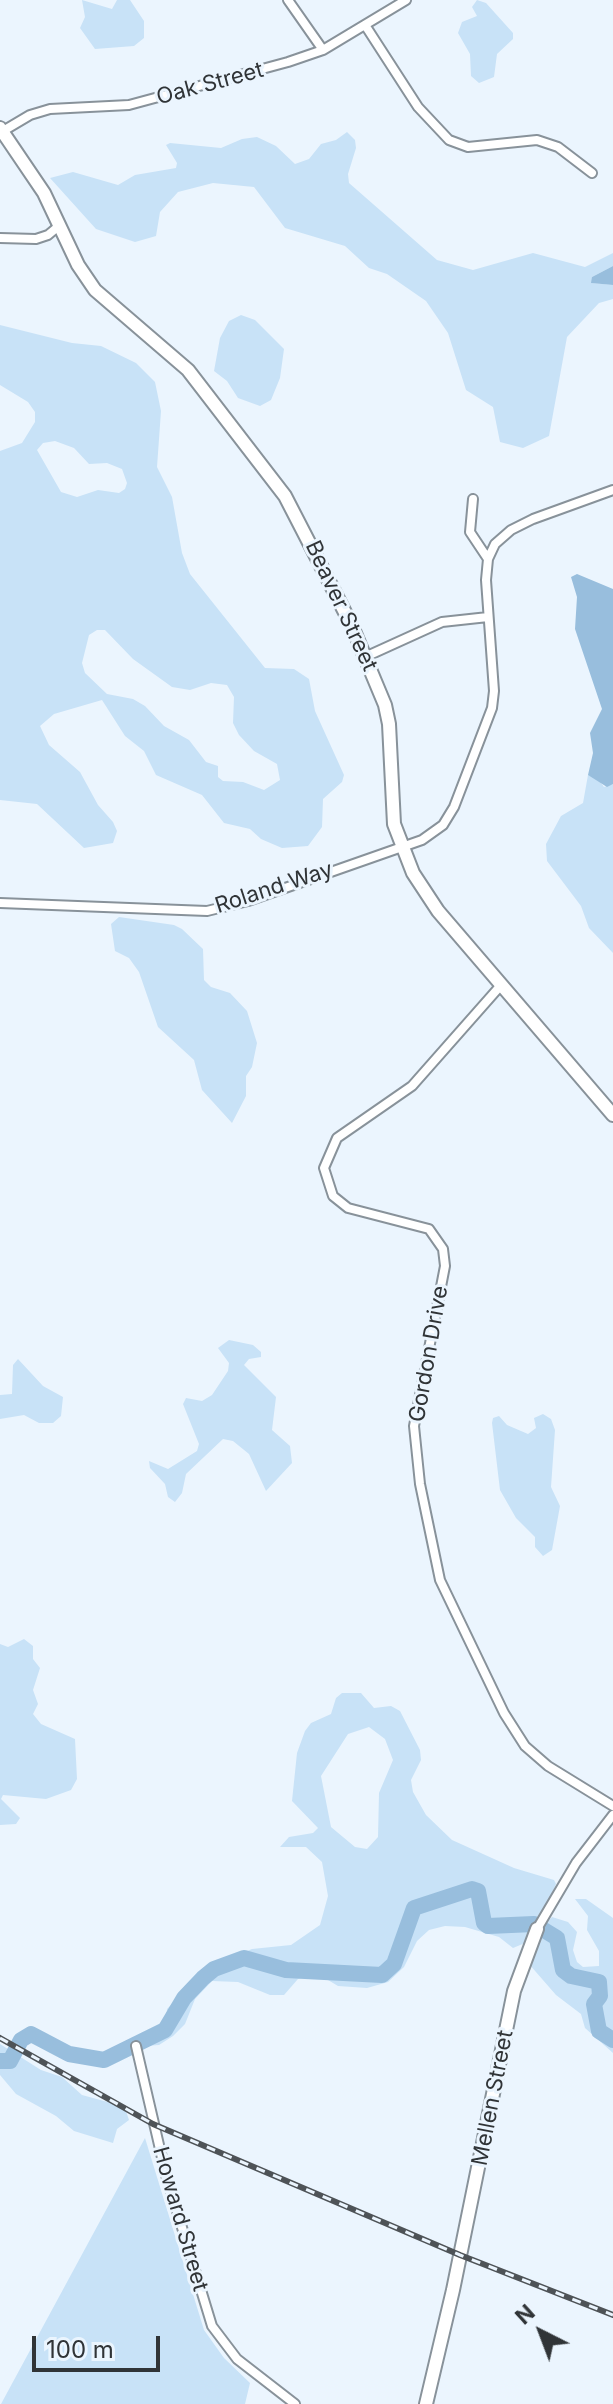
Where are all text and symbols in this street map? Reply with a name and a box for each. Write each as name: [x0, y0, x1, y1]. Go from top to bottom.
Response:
street label: Oak Street: [154, 57, 266, 111]
street label: Beaver Street: [299, 537, 383, 675]
street label: Roland Way: [212, 857, 336, 919]
street label: Gordon Drive: [404, 1284, 454, 1424]
street label: Mellen Street: [467, 2028, 519, 2168]
street label: Howard Street: [147, 2144, 213, 2294]
north arrow: [501, 2292, 581, 2372]
text: N: [510, 2299, 540, 2329]
scale bar: [36, 2320, 164, 2370]
text: 100 m: [46, 2335, 114, 2364]

